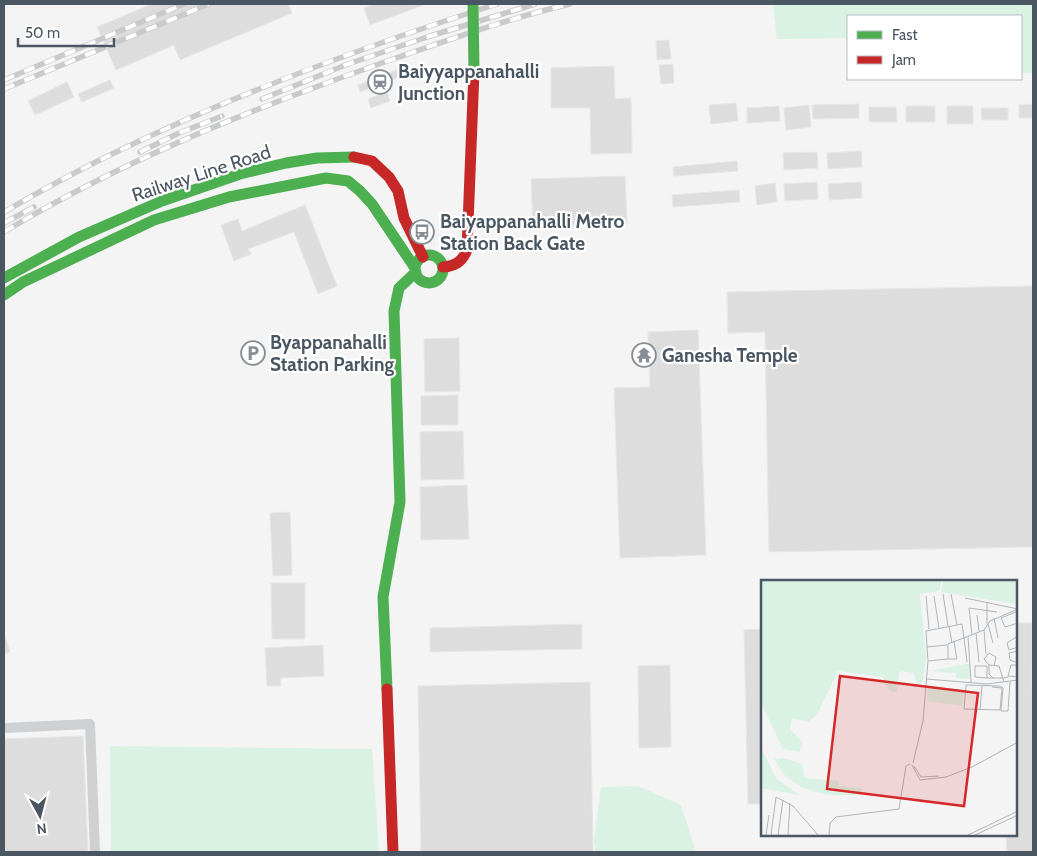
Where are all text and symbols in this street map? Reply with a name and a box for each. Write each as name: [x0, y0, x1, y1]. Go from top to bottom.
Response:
scale bar: [18, 15, 114, 47]
legend: [847, 15, 1022, 80]
text: 50 m: [25, 24, 60, 42]
text: Fast: [892, 26, 917, 44]
text: Jam: [891, 51, 916, 69]
place label: Baiyyappanahalli Junction: [397, 60, 539, 105]
station icon: Baiyyappanahalli Junction: [367, 69, 393, 95]
street label: Railway Line Road: [129, 140, 273, 207]
place label: Baiyappanahalli Metro Station Back Gate: [440, 210, 624, 255]
bus stop icon: Baiyappanahalli Metro Station Back Gate: [409, 219, 435, 245]
place label: Byappanahalli Station Parking: [270, 331, 394, 376]
parking icon: Byappanahalli Station Parking: [240, 340, 266, 366]
temple icon: Ganesha Temple: [631, 342, 657, 368]
place label: Ganesha Temple: [662, 344, 798, 367]
inset map: [761, 580, 1017, 836]
north arrow: [15, 791, 65, 841]
text: N: [36, 819, 48, 838]

